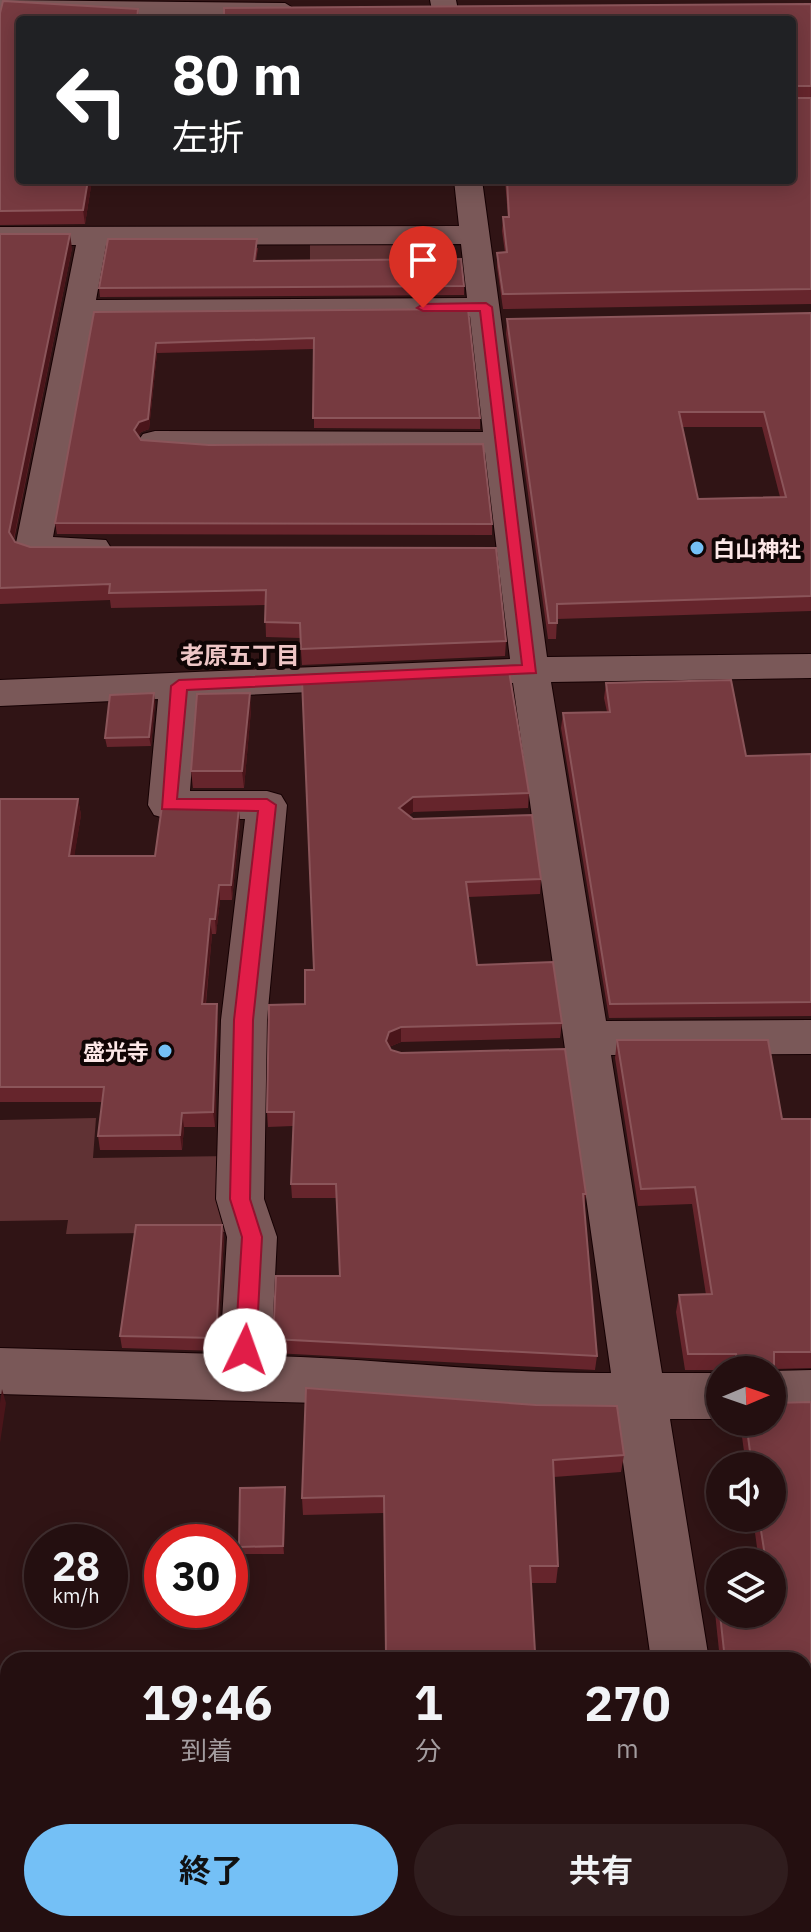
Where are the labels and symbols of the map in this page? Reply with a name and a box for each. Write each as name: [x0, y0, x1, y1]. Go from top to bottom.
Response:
pin: [389, 226, 457, 308]
place label: 白山神社: [713, 534, 801, 563]
marker: 白山神社: [688, 539, 706, 557]
district label: 老原五丁目: [180, 639, 300, 671]
place label: 盛光寺: [83, 1037, 149, 1066]
marker: 盛光寺: [156, 1042, 174, 1060]
position arrow: [203, 1308, 287, 1392]
north arrow: [706, 1356, 786, 1436]
speed limit sign: 30: [144, 1524, 248, 1628]

